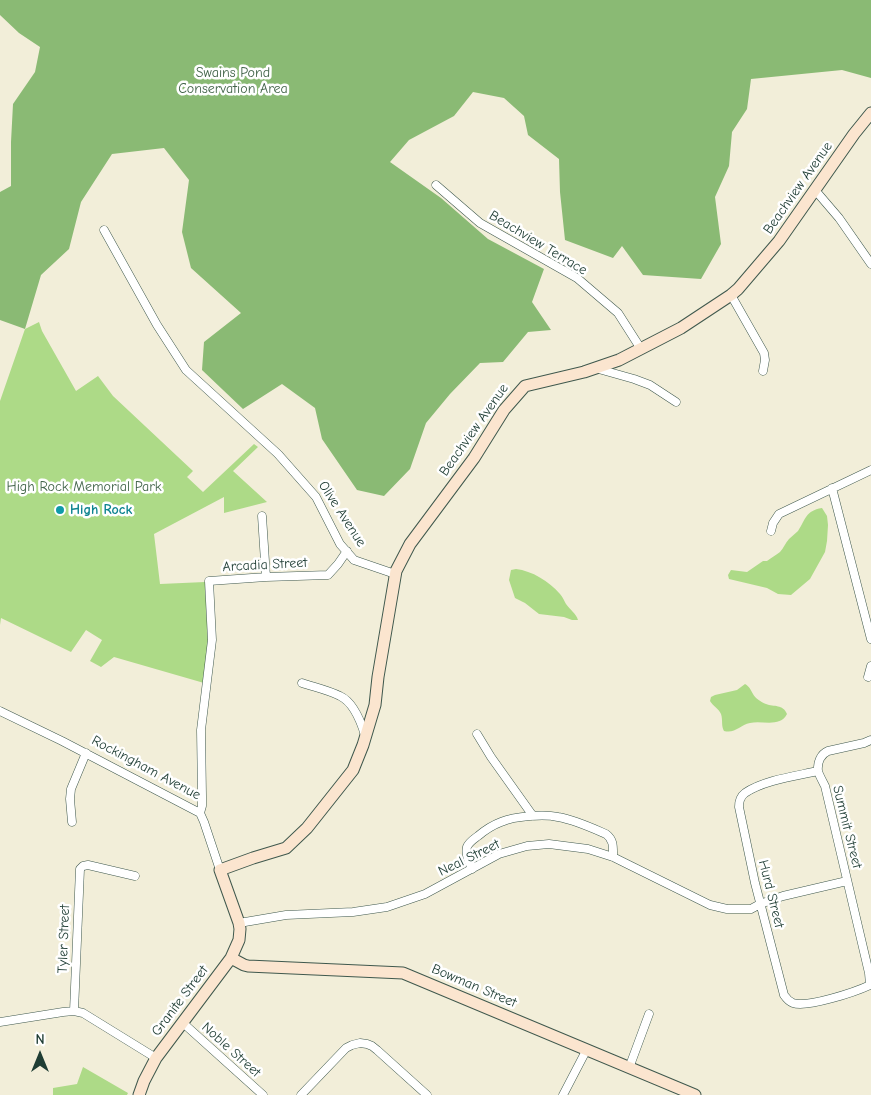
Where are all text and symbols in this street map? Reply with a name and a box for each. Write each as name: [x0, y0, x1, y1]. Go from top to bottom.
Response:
park label: Swains Pond Conservation Area: [178, 65, 288, 98]
street label: Beachview Avenue: [760, 139, 836, 237]
street label: Beachview Terrace: [486, 207, 590, 279]
street label: Beachview Avenue: [436, 381, 512, 479]
street label: Olive Avenue: [314, 478, 370, 550]
park label: High Rock Memorial Park: [7, 479, 161, 495]
place label: High Rock: [70, 502, 132, 518]
marker: High Rock: [54, 504, 66, 516]
street label: Arcadia Street: [222, 554, 308, 576]
street label: Rockingham Avenue: [89, 732, 203, 804]
street label: Summit Street: [829, 784, 865, 870]
street label: Neal Street: [436, 836, 502, 880]
street label: Hurd Street: [754, 858, 788, 930]
street label: Tyler Street: [54, 904, 74, 974]
street label: Bowman Street: [429, 961, 519, 1011]
street label: Granite Street: [148, 962, 212, 1040]
street label: Noble Street: [198, 1019, 264, 1081]
north arrow: [15, 1030, 65, 1080]
text: N: [35, 1031, 45, 1048]

